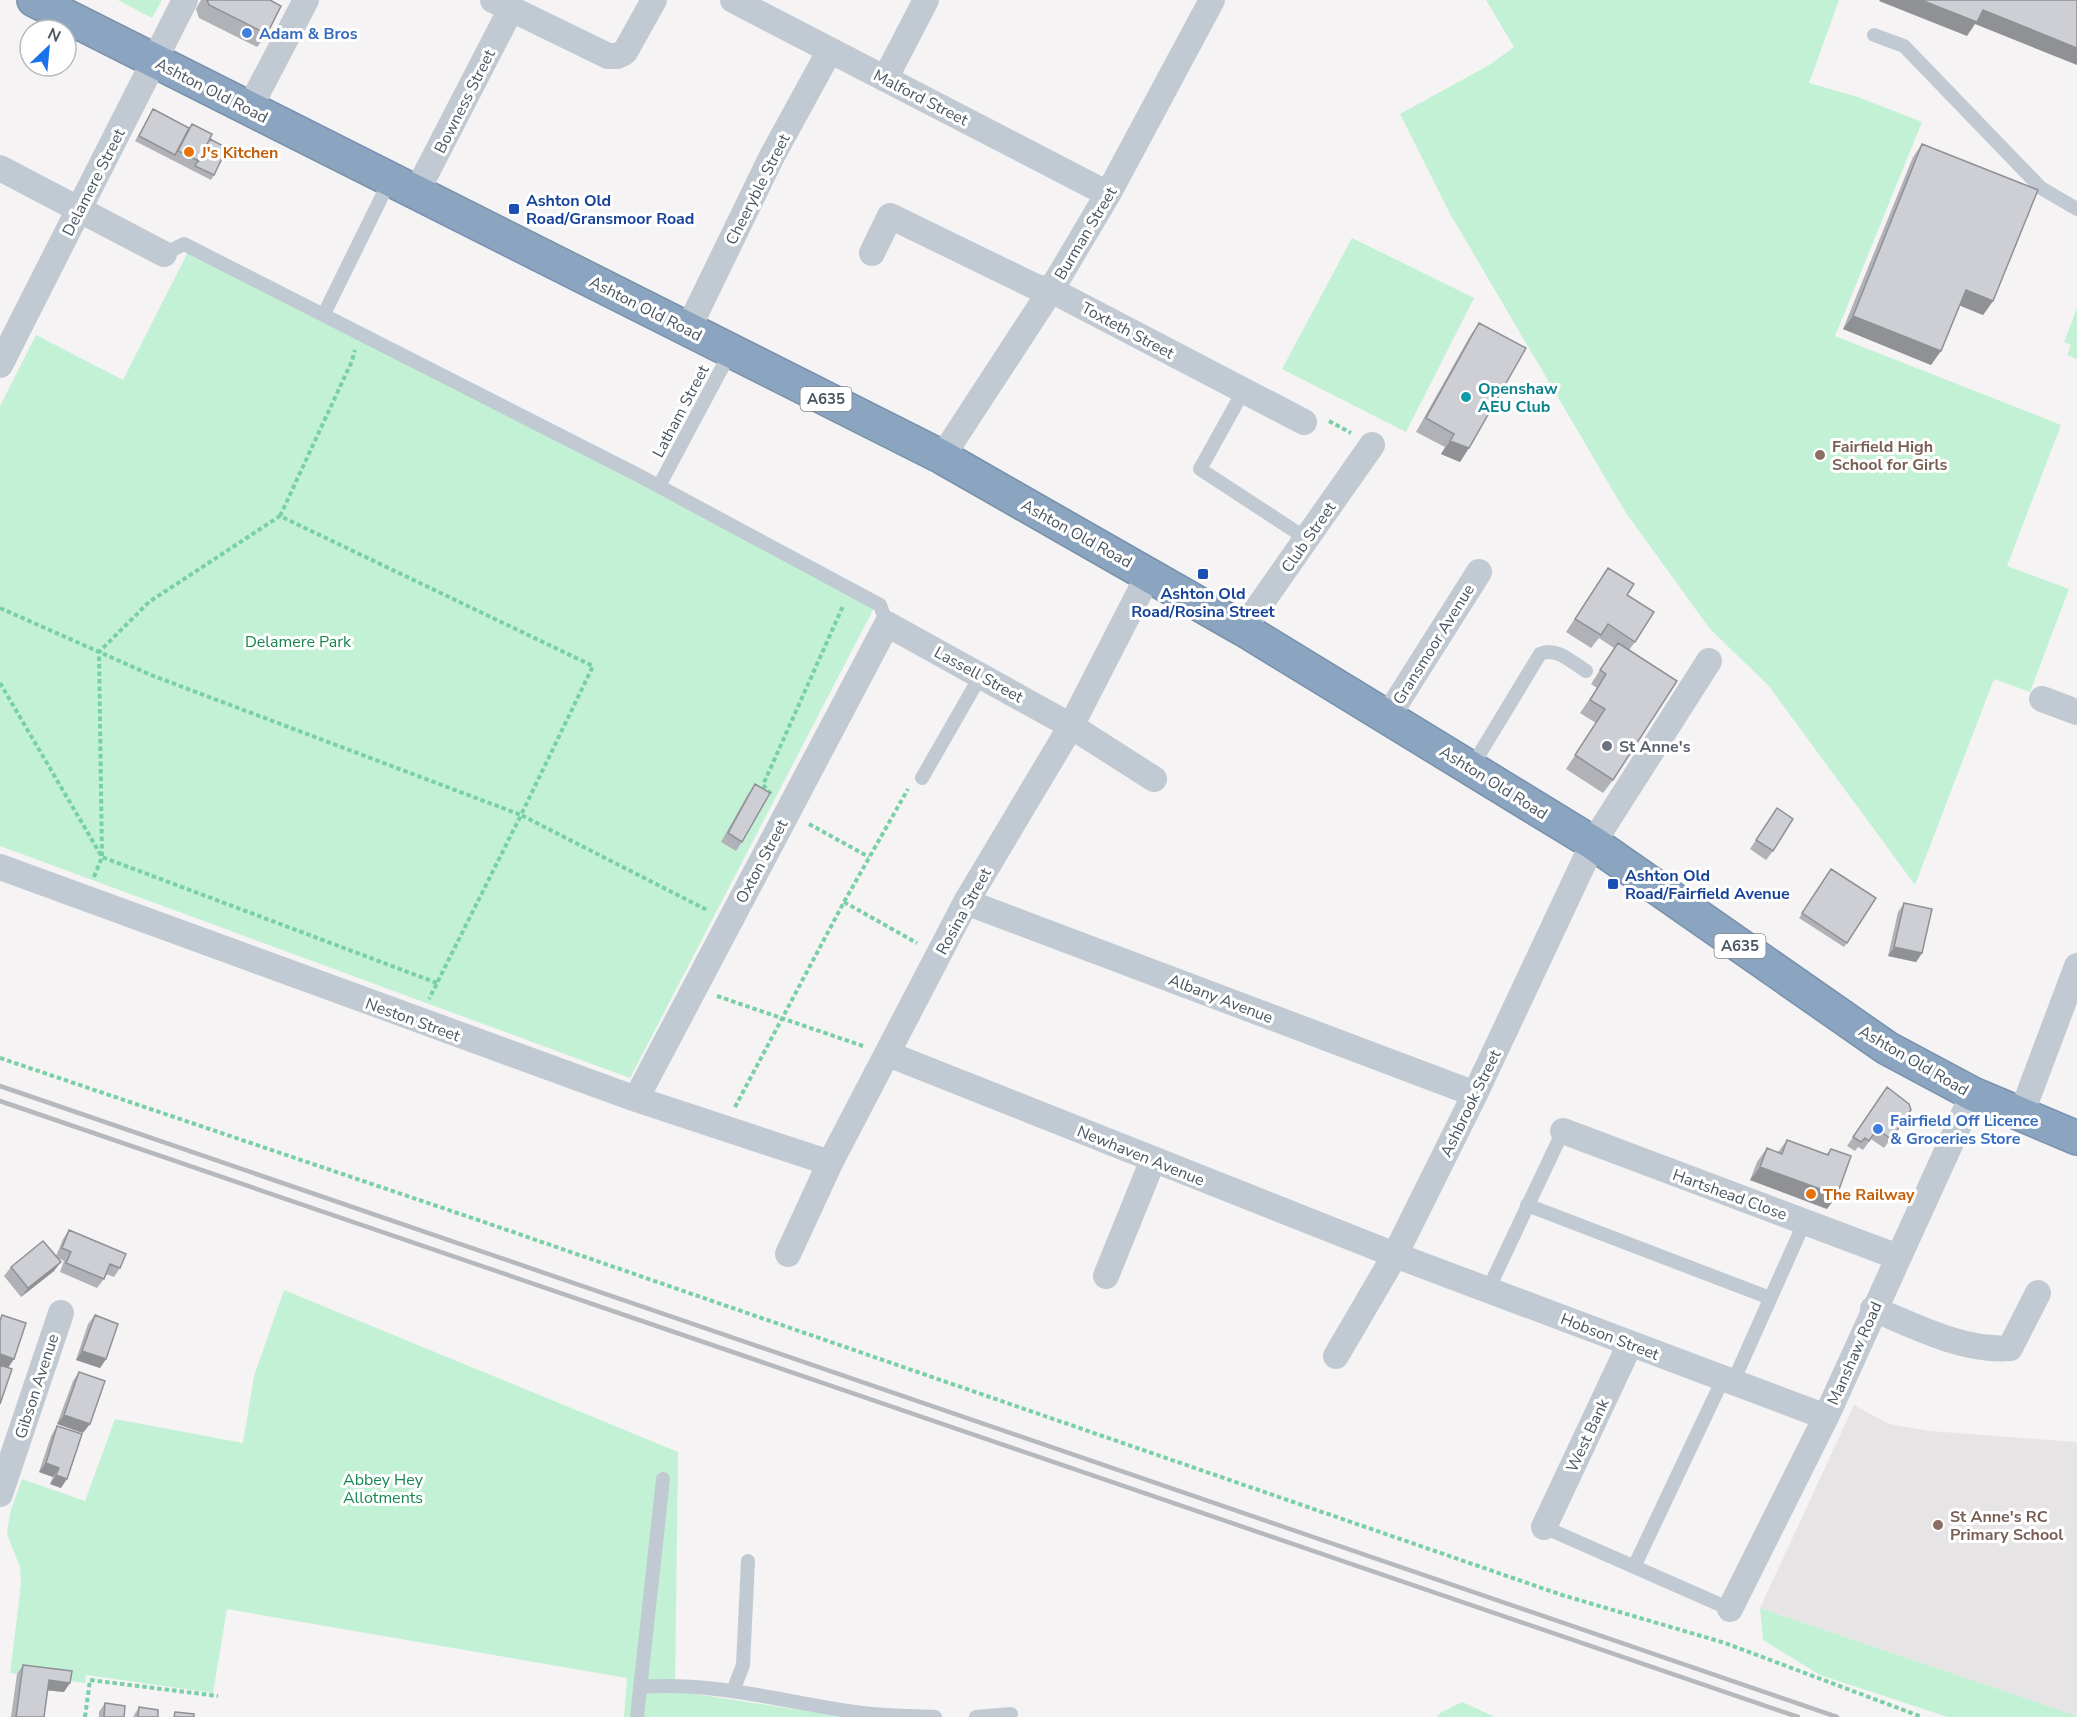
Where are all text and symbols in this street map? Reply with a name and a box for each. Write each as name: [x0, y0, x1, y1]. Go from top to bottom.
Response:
north arrow: [18, 18, 78, 78]
text: N: [44, 23, 64, 48]
place label: Adam & Bros: [259, 23, 358, 45]
marker: Adam & Bros: [240, 26, 254, 40]
street label: Bowness Street: [429, 45, 501, 157]
street label: Ashton Old Road: [152, 53, 272, 129]
street label: Malford Street: [869, 65, 972, 131]
street label: Delamere Street: [57, 125, 131, 240]
street label: Cheeryble Street: [720, 130, 795, 249]
place label: J's Kitchen: [200, 142, 278, 164]
marker: J's Kitchen: [182, 145, 196, 159]
street label: Burman Street: [1050, 183, 1122, 284]
place label: Ashton Old Road/Gransmoor Road: [526, 190, 694, 230]
marker: Ashton Old Road/Gransmoor Road: [507, 202, 521, 216]
street label: Ashton Old Road: [586, 271, 706, 347]
street label: Toxteth Street: [1077, 297, 1178, 365]
street label: Latham Street: [647, 361, 715, 462]
place label: Openshaw AEU Club: [1478, 378, 1558, 418]
road number: A635: [800, 387, 852, 411]
marker: Openshaw AEU Club: [1459, 390, 1473, 404]
place label: Fairfield High School for Girls: [1832, 436, 1947, 476]
marker: Fairfield High School for Girls: [1813, 448, 1827, 462]
street label: Ashton Old Road: [1017, 494, 1136, 573]
street label: Club Street: [1276, 498, 1341, 577]
marker: Ashton Old Road/Rosina Street: [1196, 567, 1210, 581]
street label: Gransmoor Avenue: [1388, 580, 1480, 709]
place label: Ashton Old Road/Rosina Street: [1131, 583, 1276, 623]
park label: Delamere Park: [245, 631, 352, 653]
street label: Lassell Street: [930, 641, 1027, 709]
place label: St Anne's: [1619, 736, 1691, 758]
marker: St Anne's: [1600, 739, 1614, 753]
street label: Ashton Old Road: [1435, 741, 1552, 825]
street label: Oxton Street: [731, 815, 793, 907]
street label: Rosina Street: [931, 864, 997, 959]
place label: Ashton Old Road/Fairfield Avenue: [1625, 865, 1790, 905]
marker: Ashton Old Road/Fairfield Avenue: [1606, 877, 1620, 891]
road number: A635: [1714, 934, 1766, 958]
street label: Albany Avenue: [1165, 969, 1276, 1029]
street label: Neston Street: [362, 993, 463, 1047]
street label: Ashton Old Road: [1854, 1020, 1973, 1101]
street label: Ashbrook Street: [1435, 1046, 1507, 1161]
place label: Fairfield Off Licence & Groceries Store: [1890, 1110, 2039, 1150]
street label: Newhaven Avenue: [1074, 1120, 1208, 1192]
marker: Fairfield Off Licence & Groceries Store: [1871, 1122, 1885, 1136]
street label: Hartshead Close: [1669, 1164, 1790, 1226]
place label: The Railway: [1823, 1184, 1915, 1206]
marker: The Railway: [1804, 1187, 1818, 1201]
street label: Manshaw Road: [1822, 1298, 1888, 1409]
street label: Hobson Street: [1557, 1308, 1662, 1366]
street label: Gibson Avenue: [10, 1331, 64, 1441]
street label: West Bank: [1561, 1394, 1615, 1476]
park label: Abbey Hey Allotments: [343, 1469, 424, 1509]
place label: St Anne's RC Primary School: [1950, 1506, 2063, 1546]
marker: St Anne's RC Primary School: [1931, 1518, 1945, 1532]

